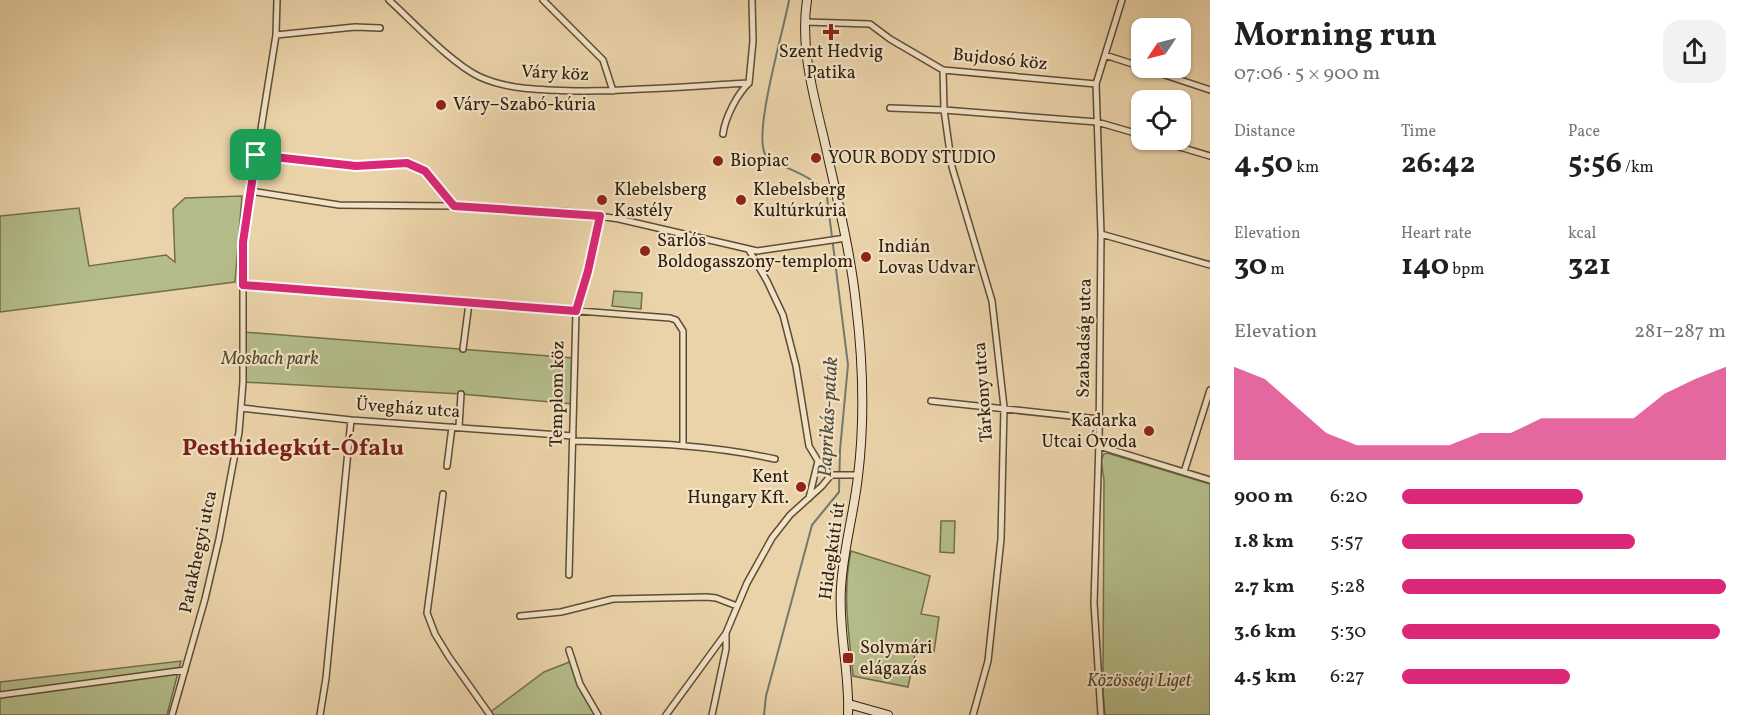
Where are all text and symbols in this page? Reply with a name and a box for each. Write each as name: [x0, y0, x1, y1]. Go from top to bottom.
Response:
text: Morning run: [1234, 14, 1437, 60]
north arrow: [1131, 18, 1191, 78]
map controls: [1131, 18, 1191, 150]
button: share: [1663, 20, 1726, 83]
marker: Szent Hedvig Patika: [824, 25, 838, 39]
place label: Szent Hedvig Patika: [779, 40, 883, 86]
street label: Bujdosó köz: [951, 43, 1049, 77]
street label: Váry köz: [520, 60, 590, 88]
text: 07:06 · 5 × 900 m: [1234, 60, 1380, 88]
button: locate: [1131, 90, 1191, 150]
place label: Váry–Szabó-kúria: [453, 93, 596, 118]
marker: Váry–Szabó-kúria: [434, 98, 448, 112]
text: Distance: [1234, 121, 1295, 143]
text: Time: [1401, 121, 1436, 143]
text: Pace: [1568, 121, 1600, 143]
pin: [230, 129, 281, 180]
icon: arrive: [239, 138, 272, 171]
text: 4.50: [1234, 143, 1293, 185]
text: 26:42: [1401, 143, 1475, 185]
text: 5:56: [1568, 143, 1622, 185]
place label: YOUR BODY STUDIO: [828, 146, 996, 171]
place label: Biopiac: [730, 149, 789, 174]
marker: YOUR BODY STUDIO: [809, 151, 823, 165]
marker: Biopiac: [711, 154, 725, 168]
text: km: [1293, 157, 1319, 179]
text: /km: [1622, 157, 1654, 179]
place label: Klebelsberg Kastély: [614, 178, 707, 224]
place label: Klebelsberg Kultúrkúria: [753, 178, 847, 224]
marker: Klebelsberg Kastély: [595, 193, 609, 207]
marker: Klebelsberg Kultúrkúria: [734, 193, 748, 207]
text: Elevation: [1234, 223, 1301, 245]
text: Heart rate: [1401, 223, 1472, 245]
text: kcal: [1568, 223, 1596, 245]
place label: Sarlós Boldogasszony-templom: [657, 229, 853, 275]
place label: Indián Lovas Udvar: [878, 235, 976, 281]
marker: Sarlós Boldogasszony-templom: [638, 244, 652, 258]
text: 30: [1234, 245, 1267, 287]
text: 140: [1401, 245, 1449, 287]
text: 321: [1568, 245, 1611, 287]
marker: Indián Lovas Udvar: [859, 250, 873, 264]
text: m: [1267, 259, 1285, 281]
text: bpm: [1449, 259, 1484, 281]
street label: Szabadság utca: [1071, 278, 1099, 398]
text: Elevation: [1234, 318, 1317, 346]
text: 281–287 m: [1634, 318, 1726, 346]
street label: Templom köz: [545, 341, 571, 447]
street label: Tárkony utca: [968, 341, 1000, 443]
park label: Mosbach park: [220, 347, 319, 372]
water label: Paprikás-patak: [812, 356, 846, 478]
street label: Üvegház utca: [355, 393, 461, 425]
place label: Kadarka Utcai Óvoda: [1042, 409, 1137, 455]
marker: Kadarka Utcai Óvoda: [1142, 424, 1156, 438]
district label: Pesthidegkút-Ófalu: [182, 432, 404, 466]
place label: Kent Hungary Kft.: [687, 465, 789, 511]
marker: Kent Hungary Kft.: [794, 480, 808, 494]
text: 900 m: [1234, 483, 1293, 511]
text: 6:20: [1330, 483, 1367, 511]
street label: Patakhegyi utca: [174, 488, 224, 616]
street label: Hidegkúti út: [814, 500, 852, 602]
text: 1.8 km: [1234, 528, 1294, 556]
text: 5:57: [1330, 528, 1364, 556]
text: 2.7 km: [1234, 573, 1295, 601]
text: 5:28: [1330, 573, 1365, 601]
text: 3.6 km: [1234, 618, 1296, 646]
text: 5:30: [1330, 618, 1366, 646]
place label: Solymári elágazás: [860, 636, 932, 682]
marker: Solymári elágazás: [841, 651, 855, 665]
text: 4.5 km: [1234, 663, 1297, 691]
text: 6:27: [1330, 663, 1365, 691]
park label: Közösségi Liget: [1087, 669, 1193, 694]

